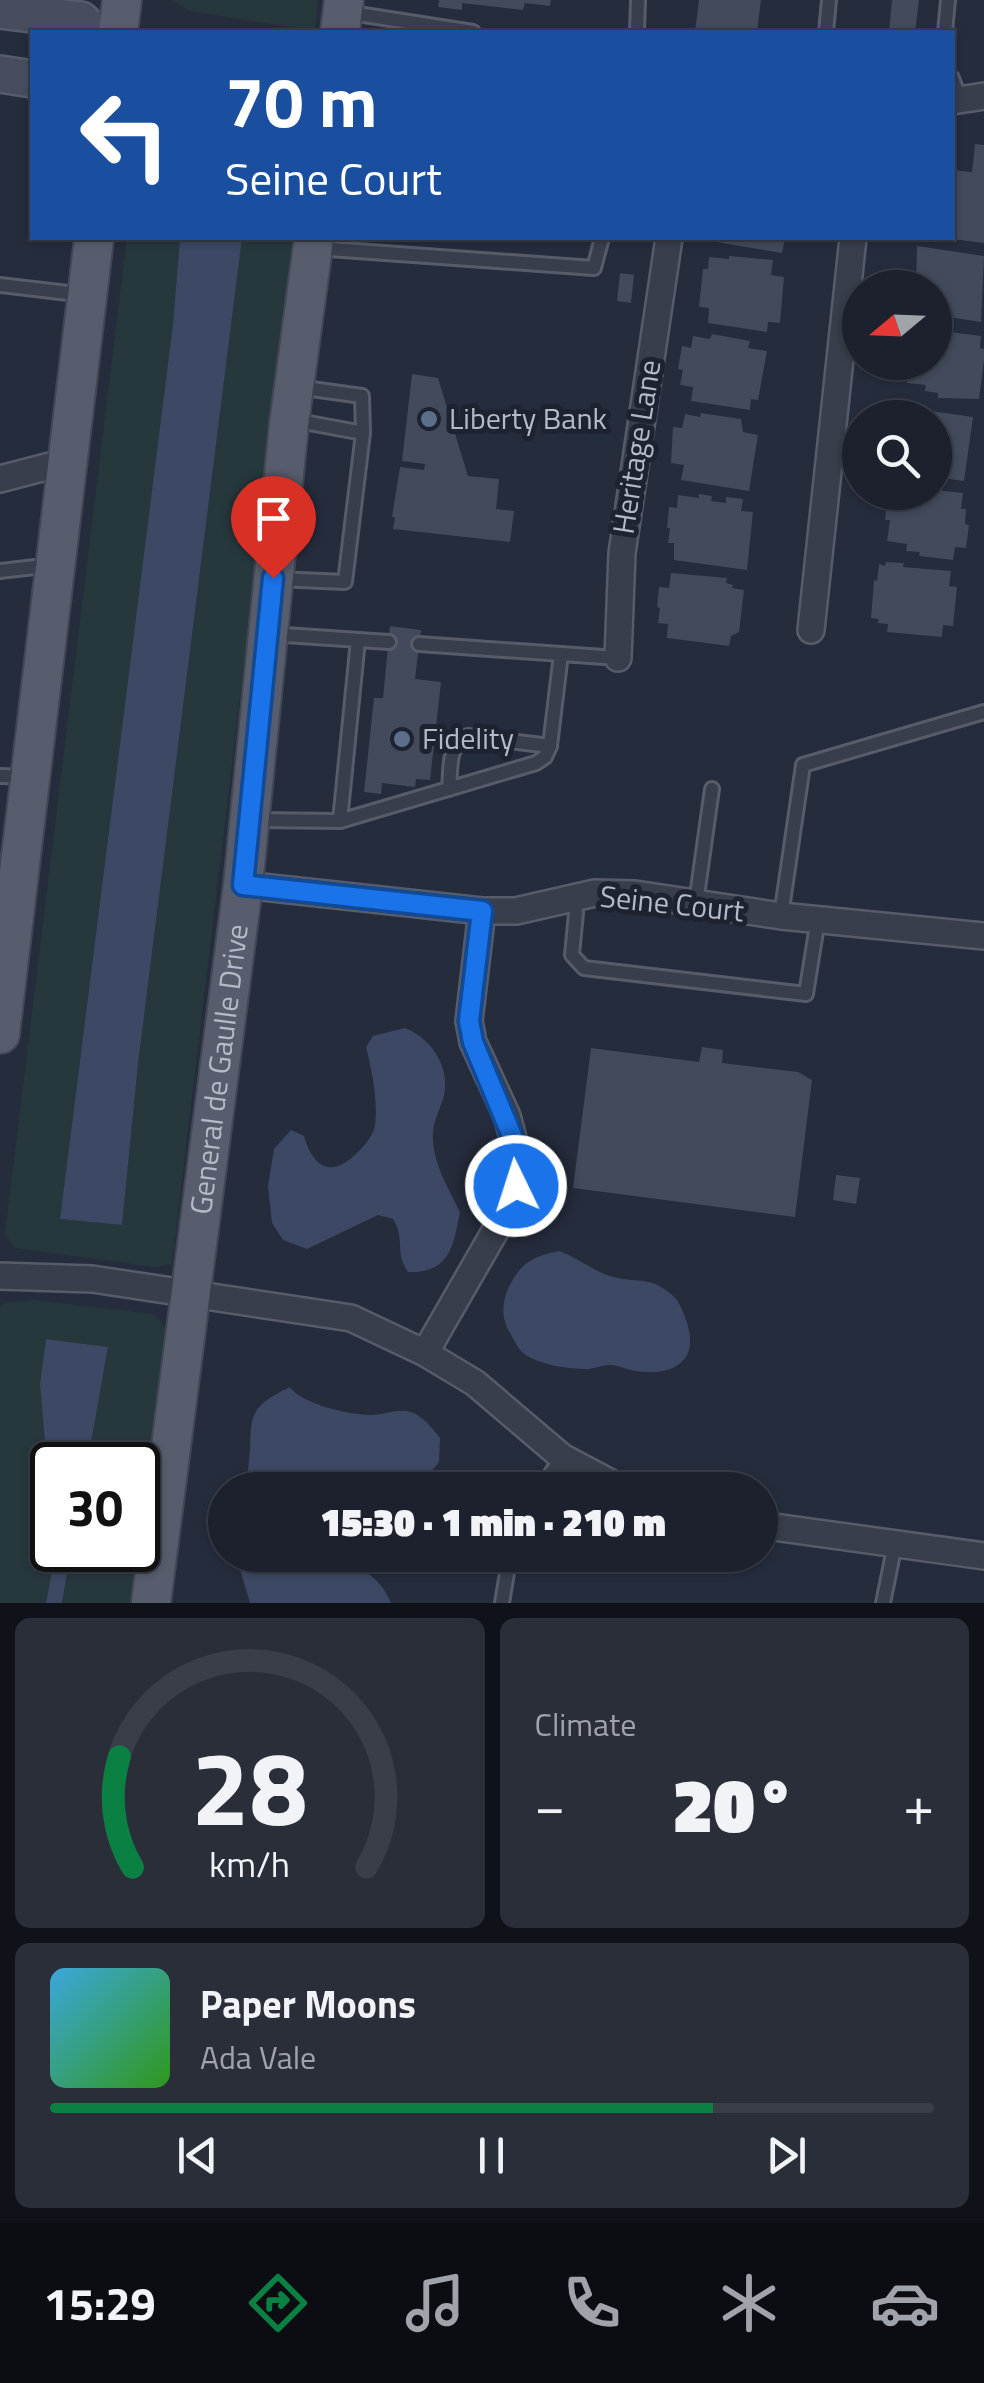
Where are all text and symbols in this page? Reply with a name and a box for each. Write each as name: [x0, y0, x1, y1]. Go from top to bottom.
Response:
text: 70 m: [225, 48, 378, 154]
icon: left: [60, 70, 190, 200]
text: Seine Court: [225, 144, 442, 212]
north arrow: [842, 270, 952, 380]
map controls: [842, 270, 952, 510]
street label: Heritage Lane: [600, 357, 672, 537]
place label: Liberty Bank: [449, 395, 607, 441]
button: search: [842, 400, 952, 510]
marker: Liberty Bank: [418, 408, 440, 430]
pin: [231, 476, 316, 579]
icon: arrive: [246, 491, 301, 546]
place label: Fidelity: [422, 715, 514, 761]
marker: Fidelity: [391, 728, 413, 750]
street label: Seine Court: [598, 873, 747, 933]
street label: General de Gaulle Drive: [177, 921, 260, 1217]
position arrow: [464, 1134, 568, 1238]
speed limit sign: 30: [30, 1442, 160, 1572]
text: 15:30 · 1 min · 210 m: [320, 1493, 666, 1551]
text: Climate: [535, 1700, 636, 1748]
text: 28: [192, 1707, 308, 1865]
text: 20°: [672, 1747, 796, 1861]
text: −: [535, 1763, 565, 1846]
text: +: [903, 1763, 934, 1846]
text: km/h: [209, 1836, 290, 1891]
text: Paper Moons: [200, 1975, 416, 2033]
text: Ada Vale: [200, 2033, 316, 2081]
icon: previous: [170, 2128, 225, 2183]
icon: pause: [464, 2128, 519, 2183]
icon: next: [759, 2128, 814, 2183]
icon: directions: [243, 2268, 313, 2338]
icon: music: [400, 2268, 470, 2338]
icon: phone: [557, 2268, 627, 2338]
icon: climate: [714, 2268, 784, 2338]
icon: car: [870, 2268, 940, 2338]
text: 15:29: [43, 2269, 156, 2337]

